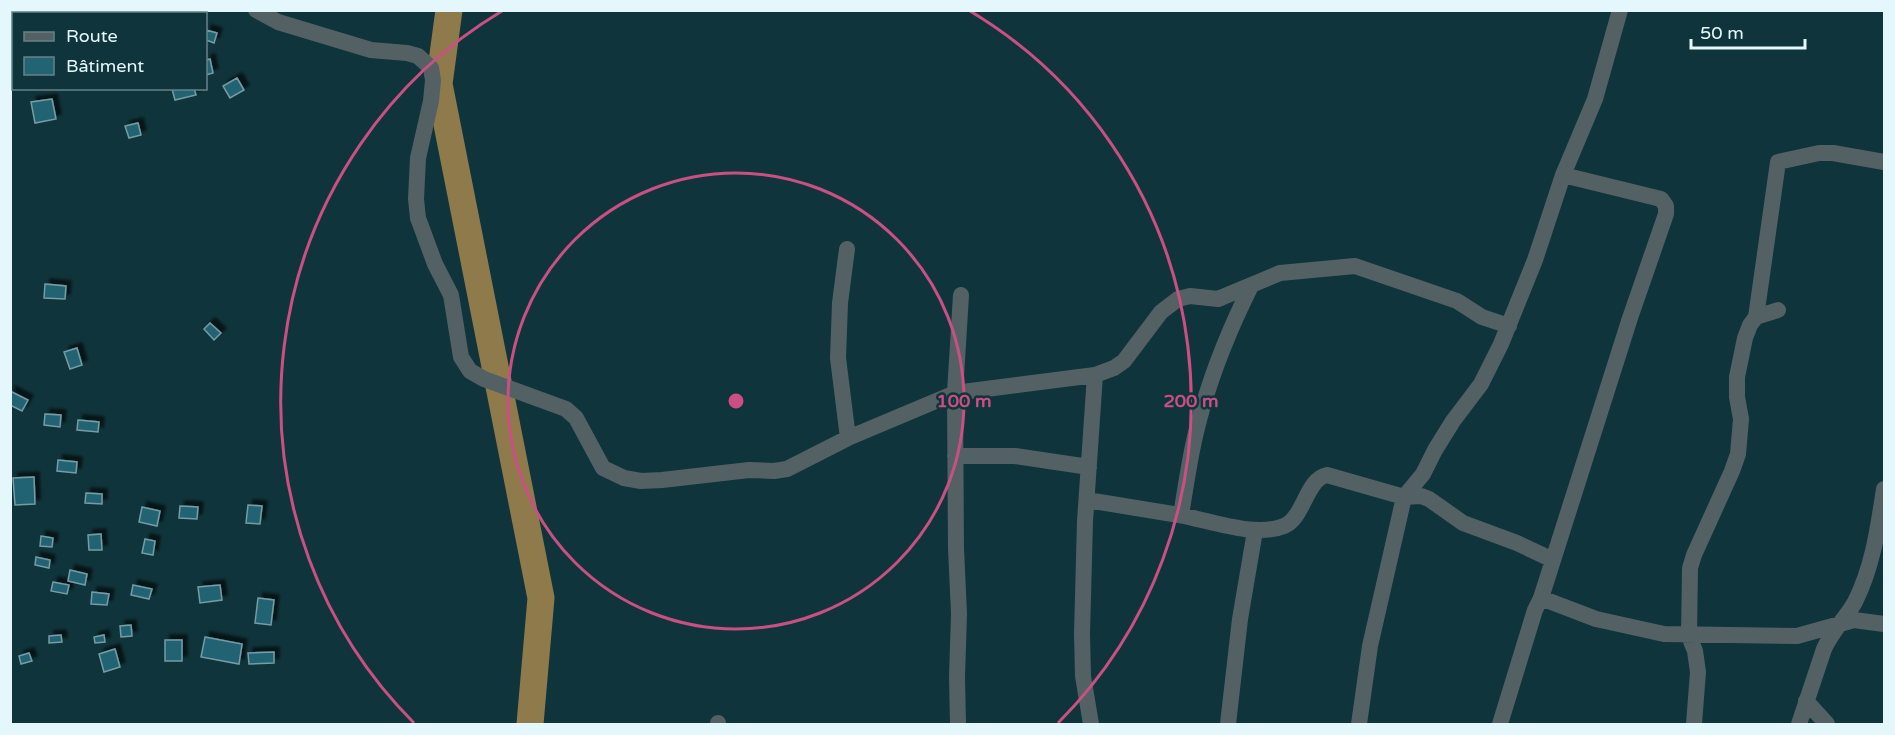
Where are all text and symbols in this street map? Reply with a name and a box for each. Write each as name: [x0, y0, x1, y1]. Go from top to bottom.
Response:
legend: [12, 12, 207, 90]
scale bar: [1691, 12, 1805, 50]
text: 50 m: [1700, 22, 1744, 44]
text: Route: [66, 25, 118, 47]
text: Bâtiment: [66, 55, 144, 77]
text: 100 m: [936, 390, 992, 412]
text: 200 m: [1163, 390, 1219, 412]
centre of rings: [726, 391, 746, 411]

